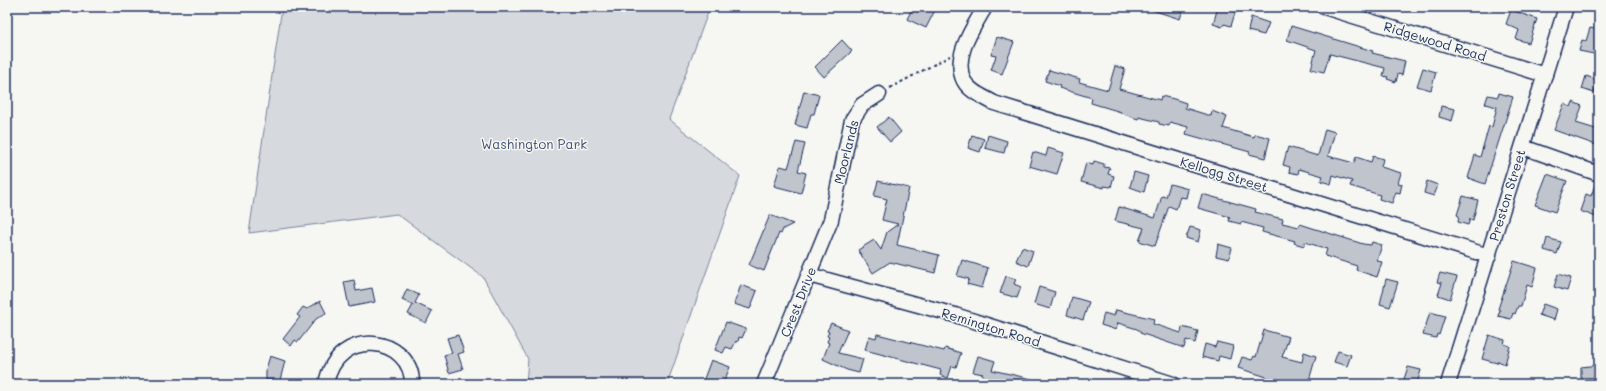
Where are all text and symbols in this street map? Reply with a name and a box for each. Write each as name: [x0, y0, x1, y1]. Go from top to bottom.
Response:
street label: Ridgewood Road: [1382, 17, 1489, 64]
street label: Moorlands: [829, 118, 862, 186]
park label: Washington Park: [481, 135, 587, 152]
street label: Preston Street: [1485, 147, 1529, 243]
street label: Kellogg Street: [1178, 152, 1270, 195]
street label: Crest Drive: [776, 264, 819, 339]
street label: Remington Road: [940, 303, 1043, 350]

